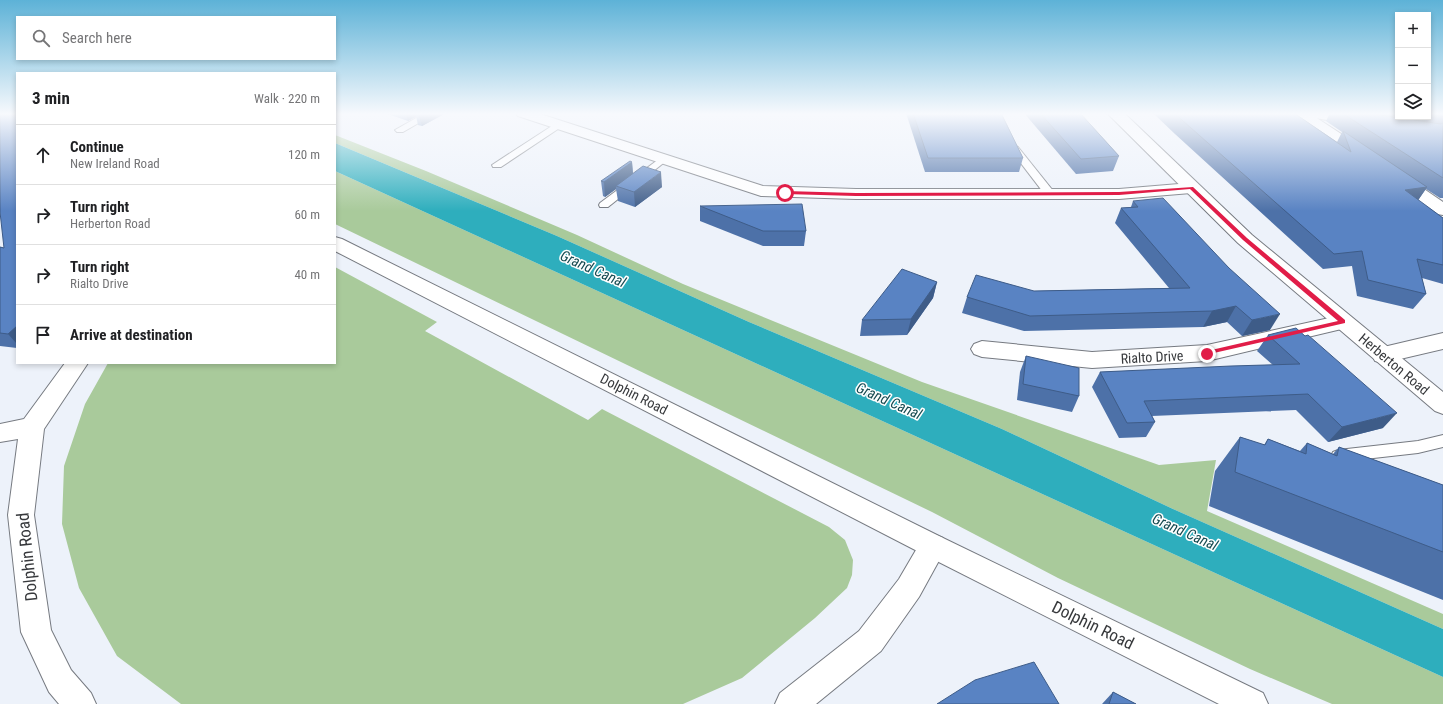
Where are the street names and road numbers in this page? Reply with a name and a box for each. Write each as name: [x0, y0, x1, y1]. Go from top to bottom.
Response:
street label: Herberton Road: [1356, 330, 1432, 398]
street label: Rialto Drive: [1120, 347, 1184, 367]
street label: Dolphin Road: [598, 370, 670, 418]
street label: Dolphin Road: [12, 512, 42, 602]
street label: Dolphin Road: [1049, 597, 1137, 653]

